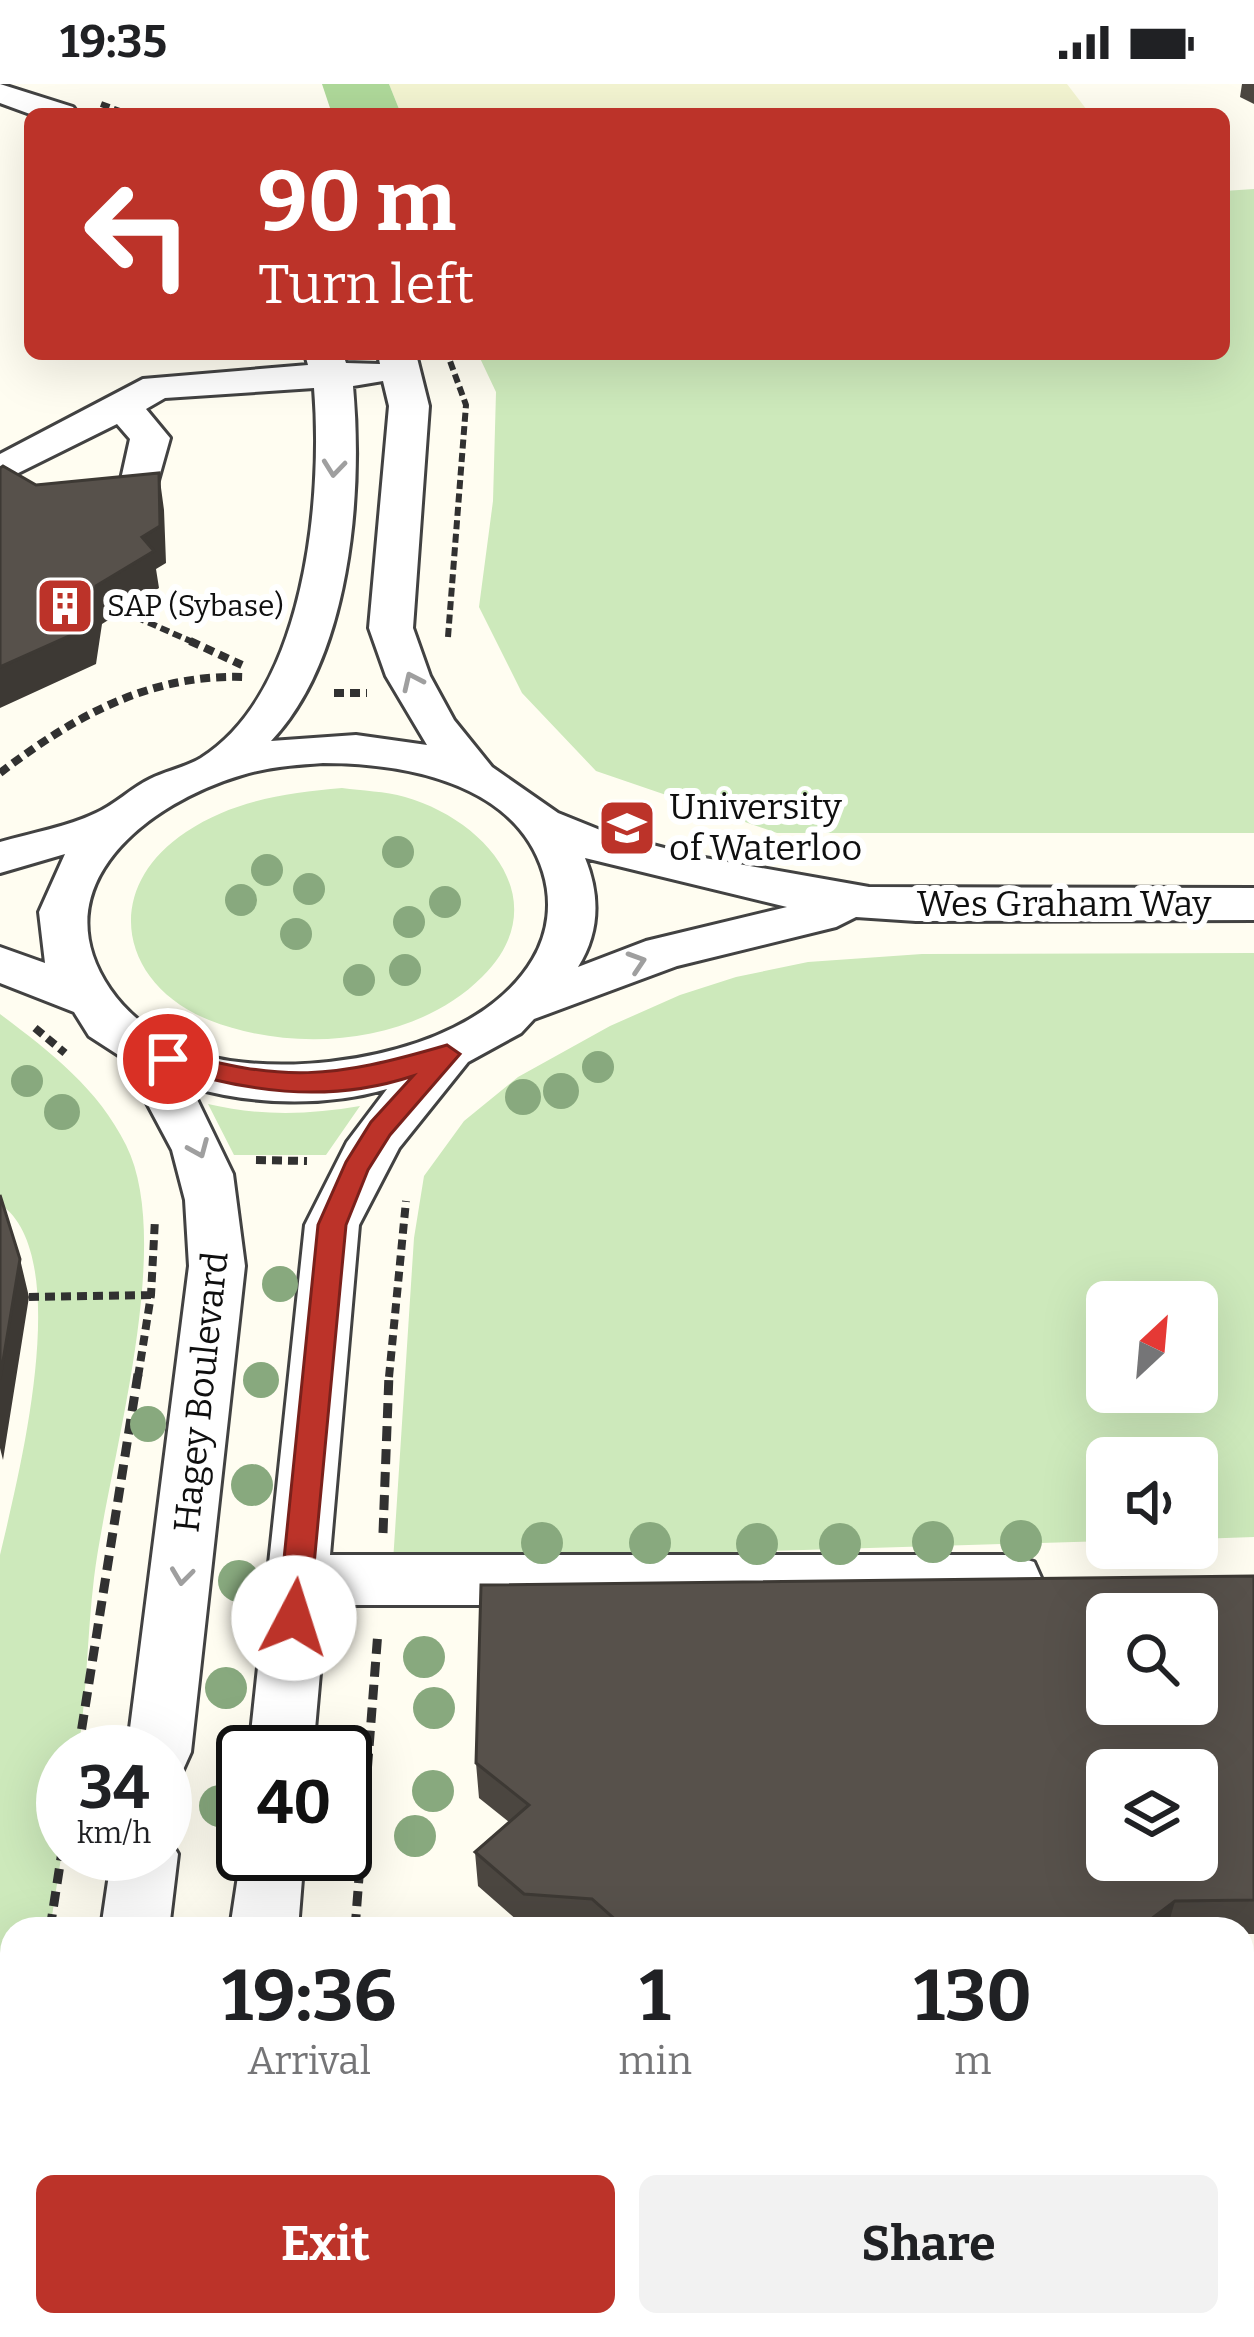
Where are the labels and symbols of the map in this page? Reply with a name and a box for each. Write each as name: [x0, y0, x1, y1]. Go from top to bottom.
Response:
one-way arrow: [322, 459, 347, 478]
building icon: SAP (Sybase): [34, 575, 96, 637]
place label: SAP (Sybase): [107, 588, 284, 624]
one-way arrow: [403, 671, 426, 693]
place label: University of Waterloo: [669, 785, 862, 870]
school or university icon: University of Waterloo: [596, 797, 658, 859]
street label: Wes Graham Way: [917, 882, 1212, 926]
one-way arrow: [626, 951, 647, 976]
pin: [117, 1008, 219, 1110]
one-way arrow: [185, 1137, 209, 1158]
street label: Hagey Boulevard: [164, 1249, 238, 1535]
north arrow: [1086, 1281, 1218, 1413]
position arrow: [231, 1555, 357, 1681]
one-way arrow: [170, 1567, 196, 1586]
speed limit sign: 40: [216, 1725, 372, 1881]

